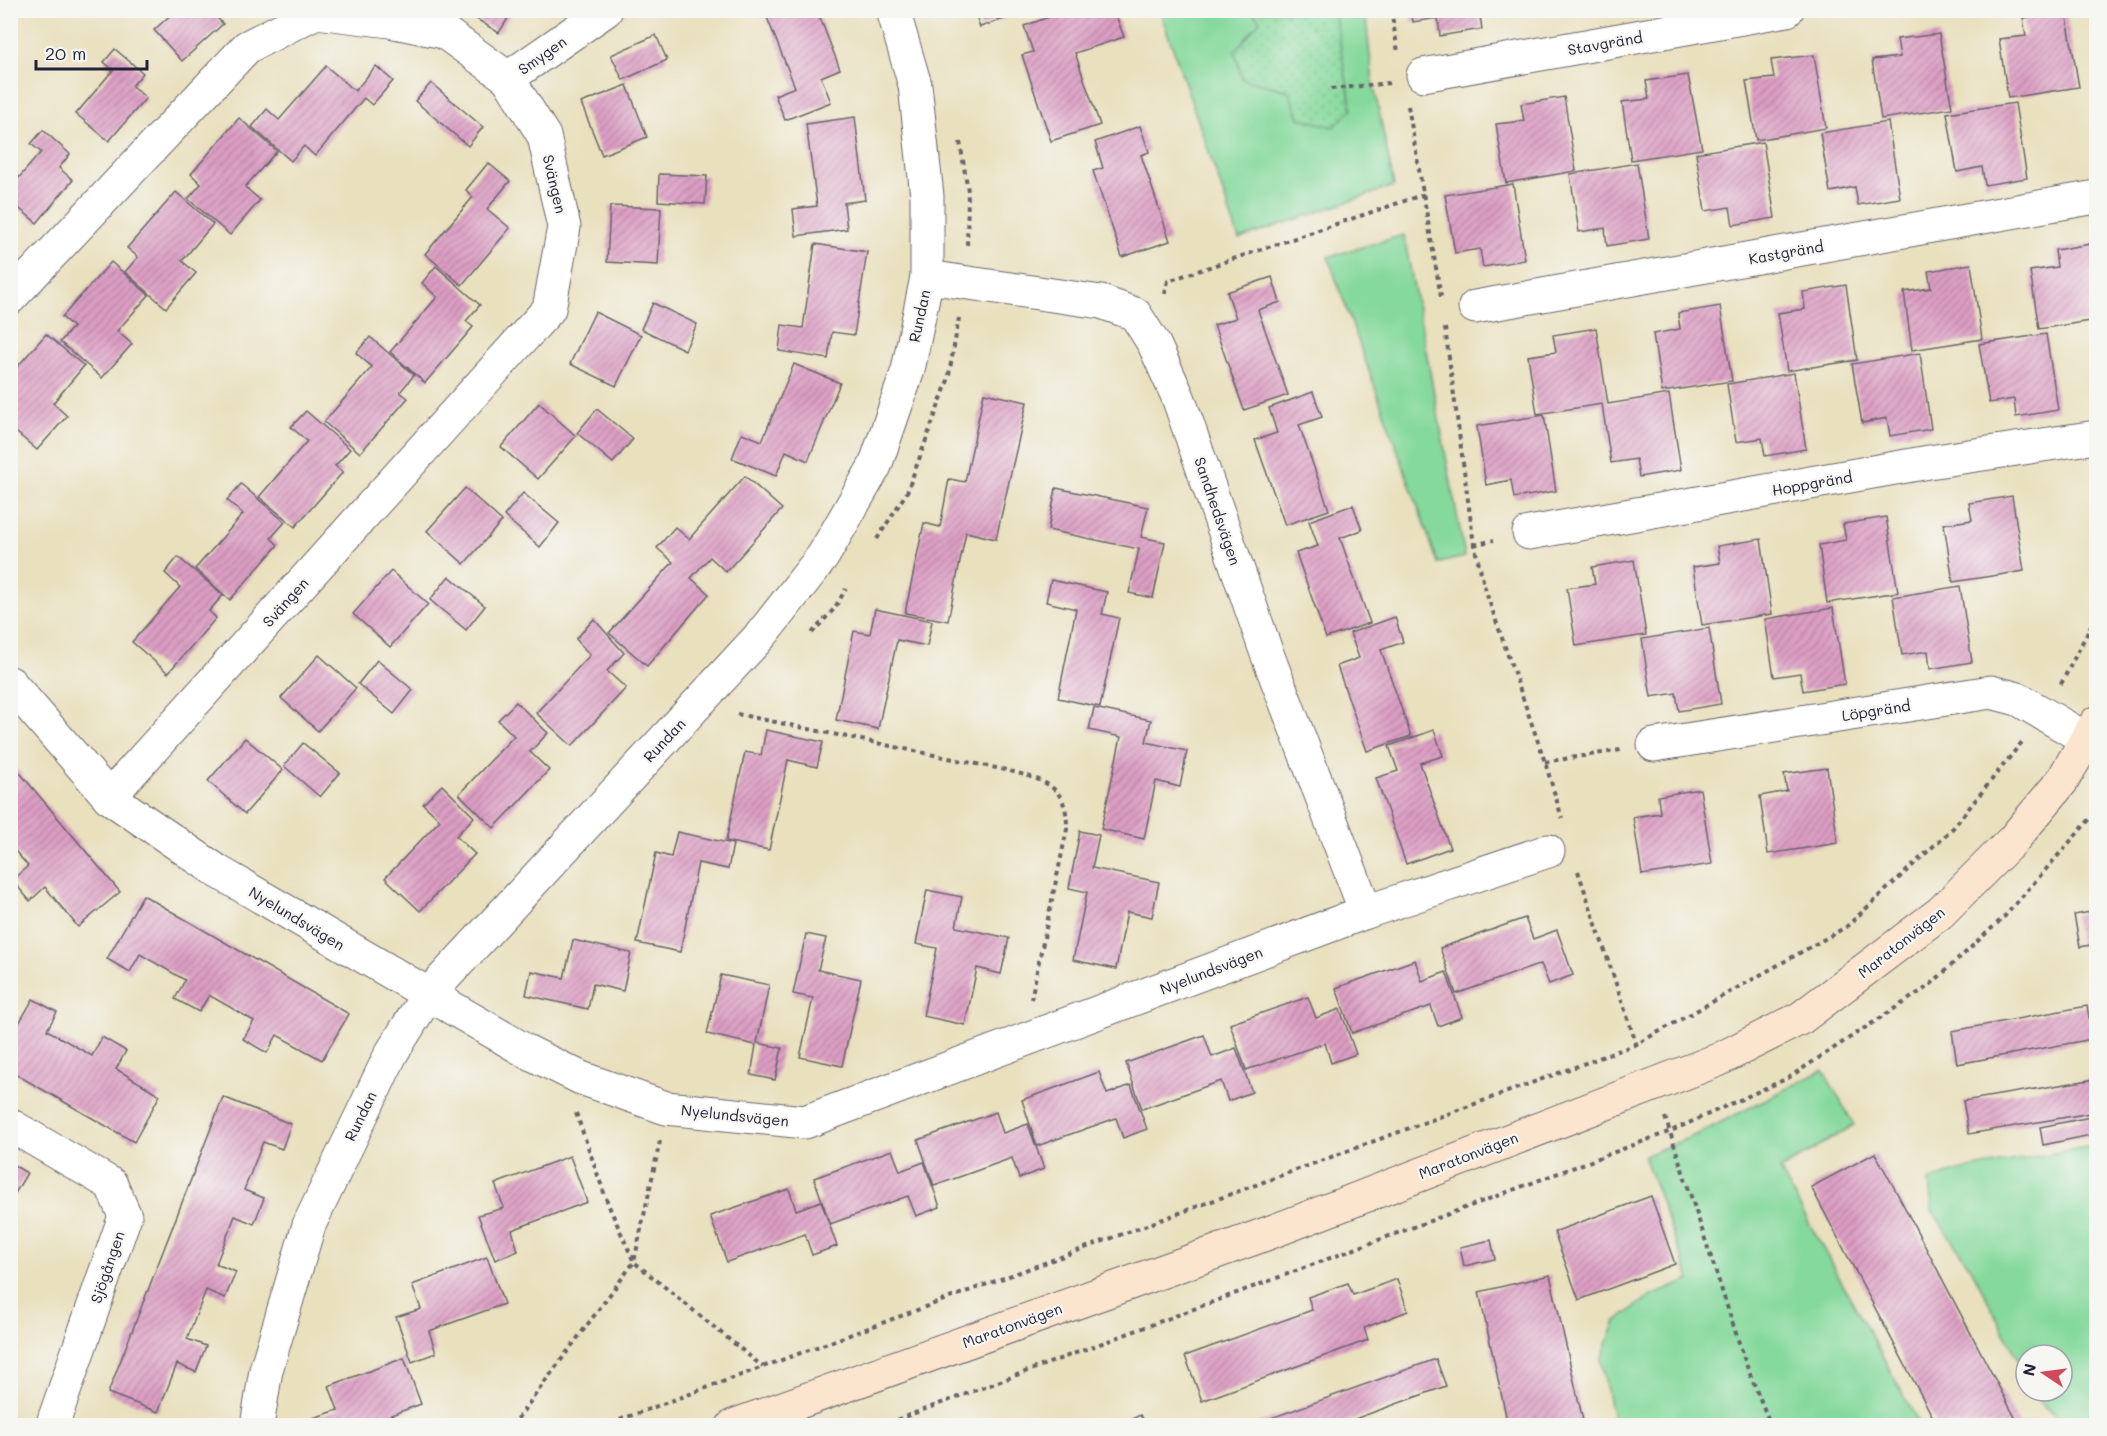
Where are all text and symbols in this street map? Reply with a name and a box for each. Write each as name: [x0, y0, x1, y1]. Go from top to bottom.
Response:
street label: Stavgränd: [1566, 27, 1644, 59]
street label: Smygen: [514, 31, 570, 79]
scale bar: [36, 33, 147, 71]
text: 20 m: [45, 41, 86, 65]
street label: Svängen: [539, 153, 571, 215]
street label: Kastgränd: [1747, 236, 1825, 268]
street label: Rundan: [904, 288, 934, 344]
street label: Sandhedsvägen: [1190, 454, 1246, 568]
street label: Hoppgränd: [1770, 466, 1854, 500]
street label: Svängen: [258, 573, 312, 631]
street label: Löpgränd: [1840, 695, 1912, 725]
street label: Rundan: [639, 714, 689, 766]
street label: Nyelundsvägen: [245, 882, 349, 954]
street label: Maratonvägen: [1853, 902, 1949, 982]
street label: Nyelundsvägen: [1157, 941, 1265, 999]
street label: Rundan: [339, 1088, 381, 1144]
street label: Nyelundsvägen: [680, 1099, 790, 1131]
street label: Maratonvägen: [1415, 1127, 1521, 1183]
street label: Sjögången: [85, 1228, 129, 1306]
street label: Maratonvägen: [959, 1298, 1065, 1352]
north arrow: [2014, 1343, 2074, 1403]
text: N: [2017, 1361, 2040, 1378]

